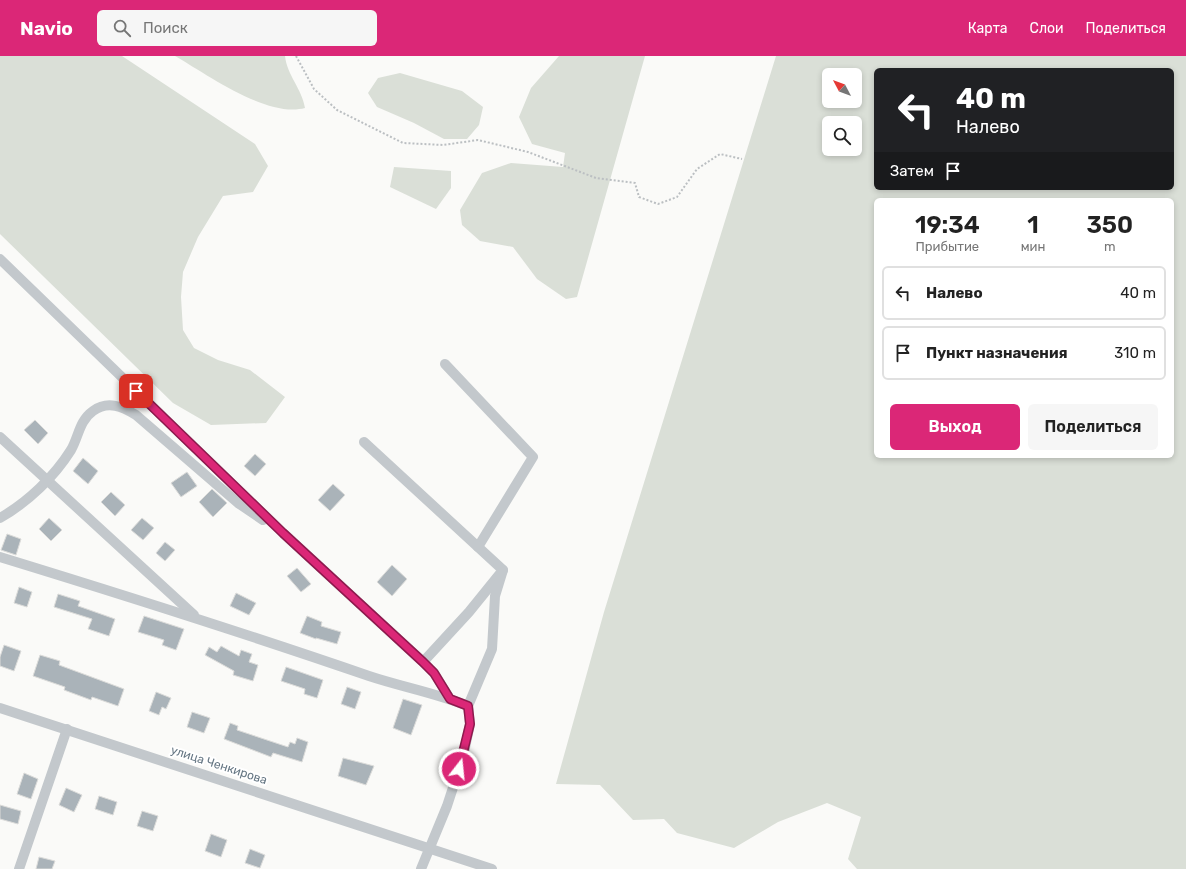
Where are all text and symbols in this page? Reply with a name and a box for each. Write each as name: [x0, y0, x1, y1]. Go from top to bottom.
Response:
search box: [97, 10, 377, 46]
text: Navio: [20, 17, 73, 40]
icon: search: [111, 17, 133, 39]
text: Поиск: [143, 19, 188, 37]
text: Карта: [968, 20, 1008, 37]
text: Слои: [1030, 20, 1064, 37]
text: Поделиться: [1086, 20, 1166, 37]
north arrow: [822, 68, 862, 108]
map controls: [822, 68, 862, 156]
text: 40 m: [956, 82, 1026, 115]
icon: left: [890, 84, 942, 136]
button: search: [822, 116, 862, 156]
text: Налево: [956, 116, 1020, 138]
icon: arrive: [942, 160, 964, 182]
text: Затем: [890, 162, 934, 180]
text: 19:34: [915, 211, 980, 239]
text: 1: [1027, 211, 1039, 239]
text: 350: [1086, 211, 1133, 239]
text: Прибытие: [916, 239, 979, 254]
text: мин: [1021, 239, 1045, 254]
text: m: [1104, 239, 1115, 254]
icon: left: [892, 282, 914, 304]
text: Налево: [926, 284, 983, 302]
text: 40 m: [1120, 284, 1156, 302]
icon: arrive: [892, 342, 914, 364]
text: Пункт назначения: [926, 344, 1068, 362]
text: 310 m: [1114, 344, 1156, 362]
pin: [119, 374, 153, 408]
icon: arrive: [125, 380, 147, 402]
button: Выход: [890, 404, 1020, 450]
button: Поделиться: [1028, 404, 1158, 450]
street label: улица Ченкирова: [169, 743, 269, 787]
position arrow: [438, 748, 480, 790]

